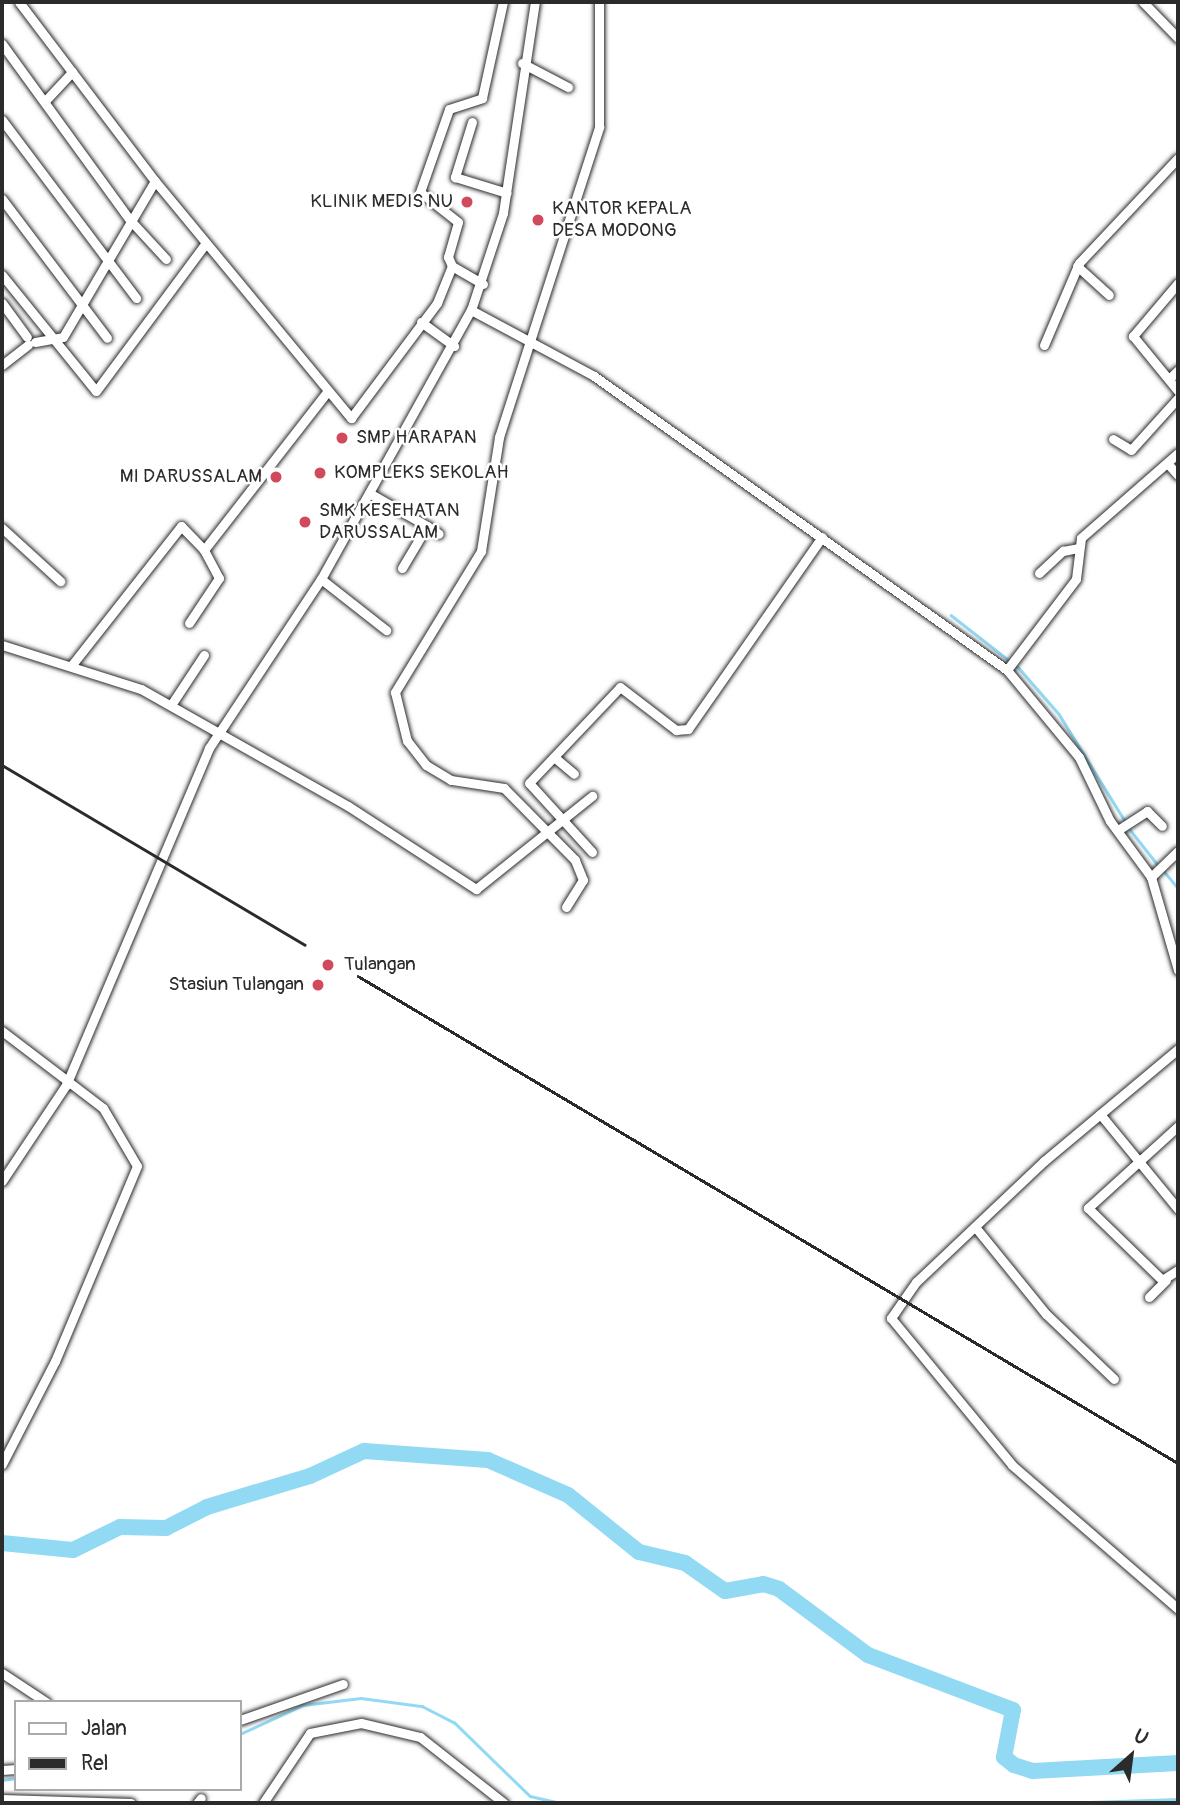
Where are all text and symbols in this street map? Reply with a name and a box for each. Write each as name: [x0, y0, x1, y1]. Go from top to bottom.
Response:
place label: KLINIK MEDIS NU: [310, 191, 453, 213]
marker: KLINIK MEDIS NU: [459, 194, 475, 210]
place label: KANTOR KEPALA DESA MODONG: [552, 198, 691, 242]
marker: KANTOR KEPALA DESA MODONG: [530, 212, 546, 228]
place label: SMP HARAPAN: [356, 427, 477, 449]
marker: SMP HARAPAN: [334, 430, 350, 446]
place label: KOMPLEKS SEKOLAH: [334, 462, 508, 484]
marker: KOMPLEKS SEKOLAH: [312, 465, 328, 481]
place label: MI DARUSSALAM: [120, 466, 262, 488]
marker: MI DARUSSALAM: [268, 469, 284, 485]
place label: SMK KESEHATAN DARUSSALAM: [319, 500, 460, 544]
marker: SMK KESEHATAN DARUSSALAM: [297, 514, 313, 530]
place label: Tulangan: [344, 954, 416, 976]
marker: Tulangan: [318, 955, 338, 975]
place label: Stasiun Tulangan: [168, 974, 304, 996]
marker: Stasiun Tulangan: [310, 977, 326, 993]
legend: [14, 1700, 242, 1791]
text: Jalan: [81, 1715, 127, 1742]
north arrow: [1096, 1721, 1166, 1791]
text: U: [1130, 1724, 1152, 1751]
text: Rel: [81, 1750, 109, 1777]

